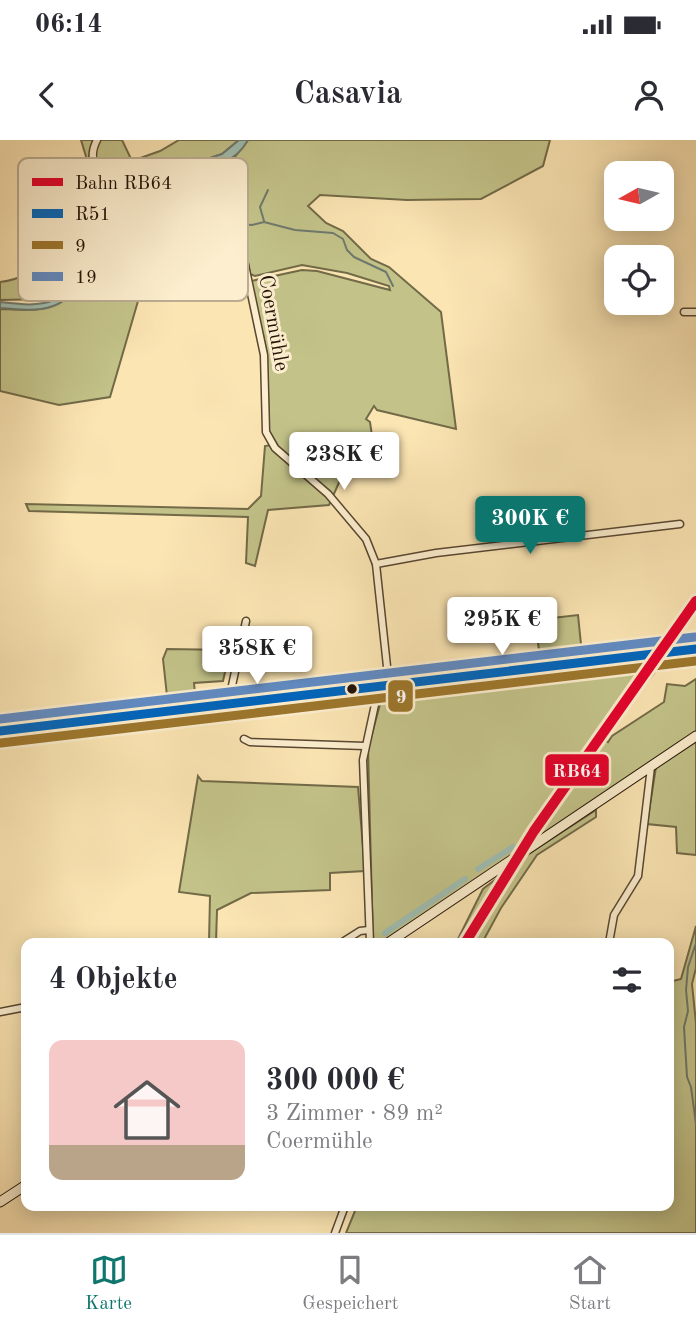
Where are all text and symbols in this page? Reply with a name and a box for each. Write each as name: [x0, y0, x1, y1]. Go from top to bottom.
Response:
text: 06:14: [35, 12, 103, 38]
icon: back: [28, 76, 66, 114]
icon: person: [630, 76, 668, 114]
text: Casavia: [294, 79, 402, 111]
legend: [18, 158, 248, 301]
north arrow: [604, 161, 674, 231]
map controls: [604, 161, 674, 315]
text: Bahn RB64: [75, 175, 172, 194]
text: R51: [75, 206, 111, 225]
text: 9: [75, 238, 86, 257]
button: locate: [604, 245, 674, 315]
text: 19: [75, 269, 97, 288]
street label: Coermühle: [254, 273, 292, 373]
pin: 238K €: [287, 432, 401, 492]
text: 238K €: [305, 443, 383, 466]
pin: 300K €: [473, 496, 587, 556]
text: 300K €: [491, 507, 569, 530]
pin: 295K €: [445, 598, 559, 657]
text: 295K €: [463, 608, 541, 631]
pin: 358K €: [200, 626, 314, 686]
text: 358K €: [218, 637, 296, 660]
line badge: 9: [387, 679, 414, 713]
unlabelled marker: [345, 682, 359, 696]
text: 9: [395, 689, 407, 708]
line badge: RB64: [544, 753, 610, 787]
text: RB64: [552, 763, 602, 782]
icon: filters: [608, 961, 646, 999]
text: 4 Objekte: [49, 965, 178, 995]
text: 300 000 €: [266, 1066, 405, 1096]
icon: home: [105, 1068, 189, 1152]
text: 3 Zimmer · 89 m²: [266, 1102, 443, 1125]
text: Coermühle: [266, 1130, 373, 1153]
tab: Karte: [85, 1251, 132, 1316]
tab: Gespeichert: [302, 1251, 398, 1316]
tab: Start: [569, 1251, 611, 1316]

